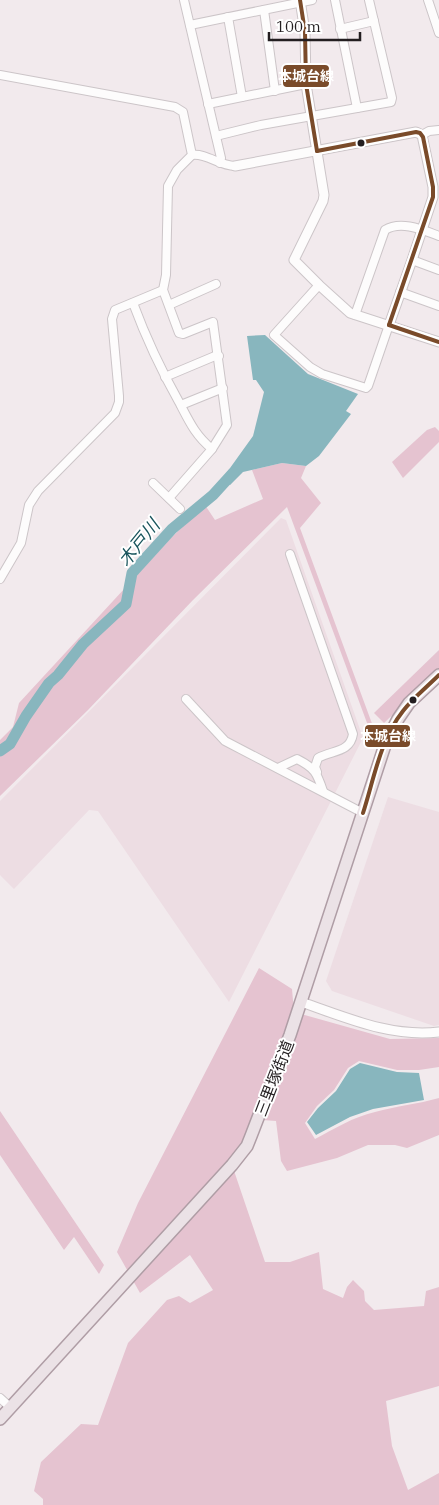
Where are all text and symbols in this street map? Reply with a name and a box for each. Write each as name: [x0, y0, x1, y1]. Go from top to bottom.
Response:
scale bar: [269, 10, 360, 42]
text: 100 m: [276, 17, 321, 36]
line badge: 本城台線: [282, 64, 330, 88]
text: 本城台線: [278, 67, 334, 85]
unlabelled marker: [356, 138, 366, 148]
water label: 木戸川: [113, 513, 166, 571]
unlabelled marker: [408, 695, 418, 705]
line badge: 本城台線: [364, 724, 411, 748]
text: 本城台線: [360, 727, 416, 745]
street label: 三里塚街道: [250, 1037, 298, 1119]

